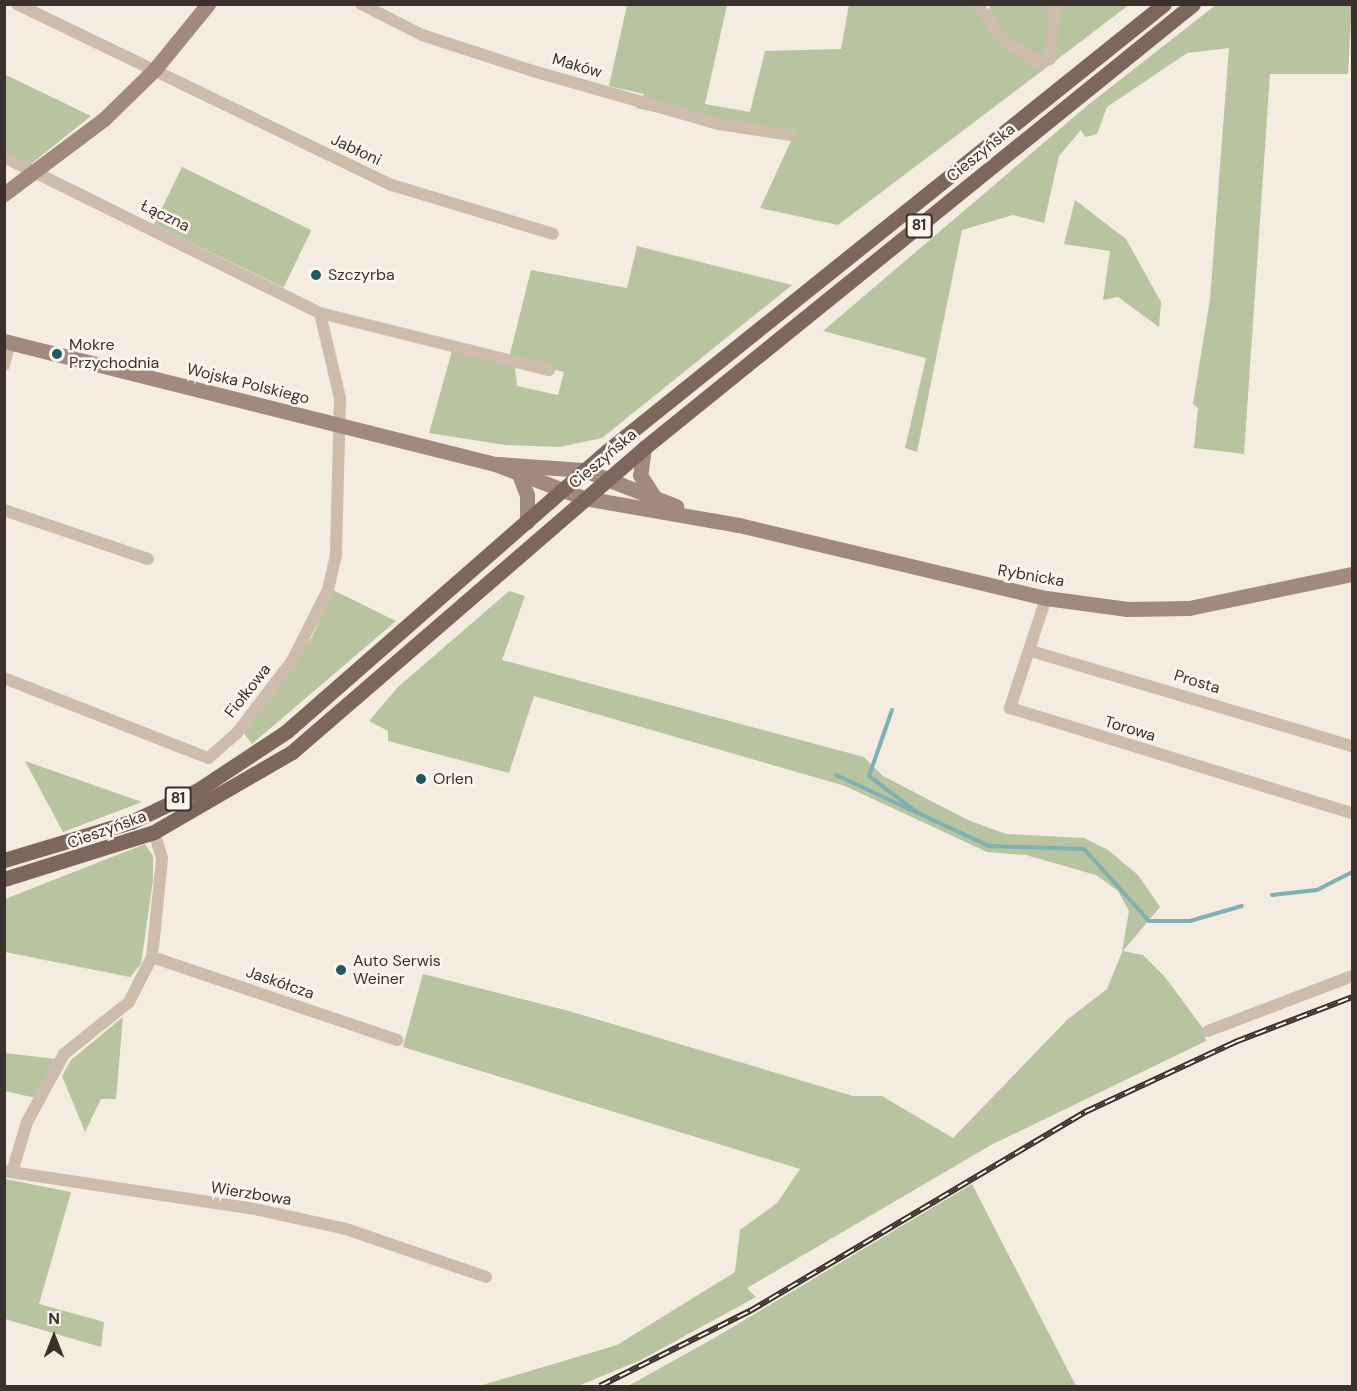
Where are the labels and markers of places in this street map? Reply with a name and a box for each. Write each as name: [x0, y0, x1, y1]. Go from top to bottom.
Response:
place label: Szczyrba: [328, 265, 395, 285]
marker: Szczyrba: [309, 268, 323, 282]
place label: Mokre Przychodnia: [69, 335, 159, 373]
marker: Mokre Przychodnia: [50, 347, 64, 361]
place label: Orlen: [433, 769, 473, 789]
marker: Orlen: [414, 772, 428, 786]
place label: Auto Serwis Weiner: [353, 951, 441, 989]
marker: Auto Serwis Weiner: [334, 963, 348, 977]

